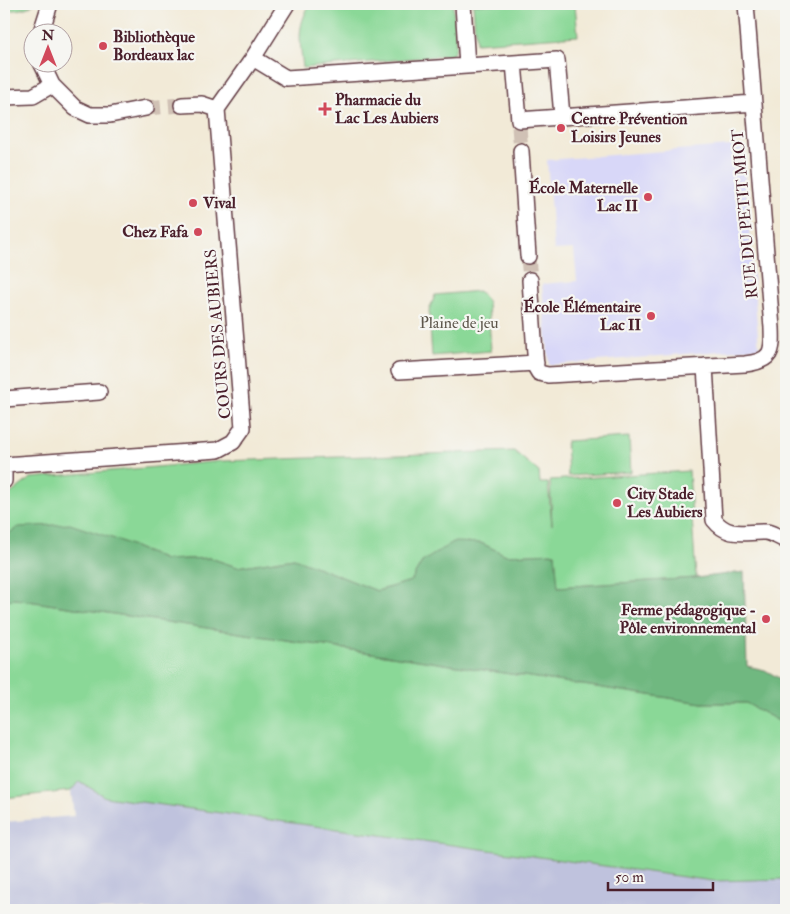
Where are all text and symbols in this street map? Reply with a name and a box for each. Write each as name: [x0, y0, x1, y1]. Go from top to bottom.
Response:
north arrow: [22, 22, 72, 72]
text: N: [41, 27, 55, 44]
place label: Bibliothèque Bordeaux lac: [113, 27, 195, 65]
marker: Bibliothèque Bordeaux lac: [97, 40, 109, 52]
place label: Pharmacie du Lac Les Aubiers: [335, 90, 439, 128]
marker: Pharmacie du Lac Les Aubiers: [319, 103, 331, 115]
place label: Centre Prévention Loisirs Jeunes: [571, 109, 688, 148]
marker: Centre Prévention Loisirs Jeunes: [555, 122, 567, 134]
street label: RUE DU PETIT MIOT: [728, 128, 762, 300]
place label: École Maternelle Lac II: [529, 177, 639, 216]
marker: École Maternelle Lac II: [642, 191, 654, 203]
place label: Vival: [202, 193, 237, 213]
marker: Vival: [187, 197, 199, 209]
place label: Chez Fafa: [122, 222, 188, 242]
marker: Chez Fafa: [192, 226, 204, 238]
street label: COURS DES AUBIERS: [201, 248, 235, 420]
place label: École Élémentaire Lac II: [523, 296, 642, 335]
marker: École Élémentaire Lac II: [645, 310, 657, 322]
park label: Plaine de jeu: [419, 313, 499, 333]
place label: City Stade Les Aubiers: [627, 484, 703, 522]
marker: City Stade Les Aubiers: [611, 497, 623, 509]
place label: Ferme pédagogique - Pôle environnemental: [620, 600, 757, 638]
marker: Ferme pédagogique - Pôle environnemental: [760, 613, 772, 625]
scale bar: [608, 859, 712, 891]
text: 50 m: [615, 868, 644, 887]

